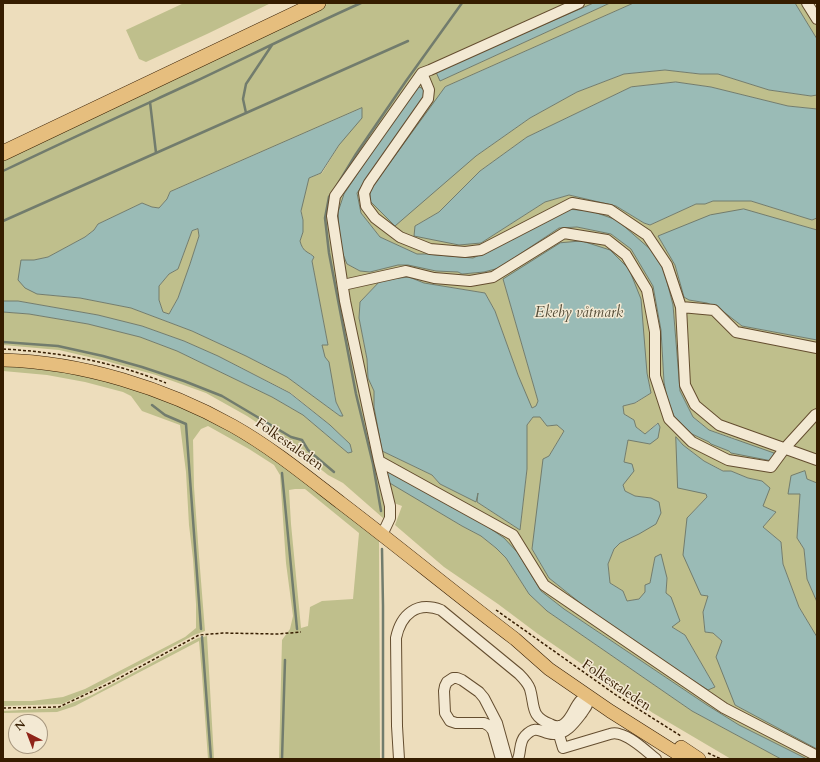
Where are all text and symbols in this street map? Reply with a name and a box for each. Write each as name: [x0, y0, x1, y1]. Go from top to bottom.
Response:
water label: Ekeby våtmark: [535, 305, 623, 323]
street label: Folkestaleden: [251, 415, 327, 475]
street label: Folkestaleden: [578, 657, 654, 715]
north arrow: [8, 714, 48, 754]
text: N: [12, 717, 29, 734]

